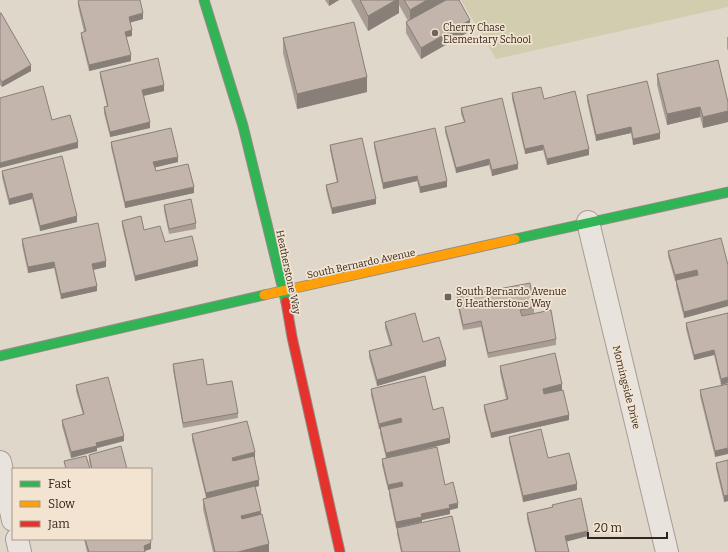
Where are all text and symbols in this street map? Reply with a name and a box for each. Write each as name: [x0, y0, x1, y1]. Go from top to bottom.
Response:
place label: Cherry Chase Elementary School: [443, 22, 531, 46]
marker: Cherry Chase Elementary School: [430, 28, 440, 38]
street label: Heatherstone Way: [273, 229, 303, 316]
street label: South Bernardo Avenue: [306, 247, 416, 281]
place label: South Bernardo Avenue & Heatherstone Way: [456, 286, 566, 310]
marker: South Bernardo Avenue & Heatherstone Way: [443, 292, 453, 302]
street label: Morningside Drive: [610, 344, 642, 430]
legend: [12, 468, 152, 540]
text: Fast: [48, 477, 72, 491]
text: Slow: [48, 497, 75, 511]
scale bar: [588, 514, 667, 540]
text: Jam: [47, 517, 70, 531]
text: 20 m: [594, 521, 623, 535]

